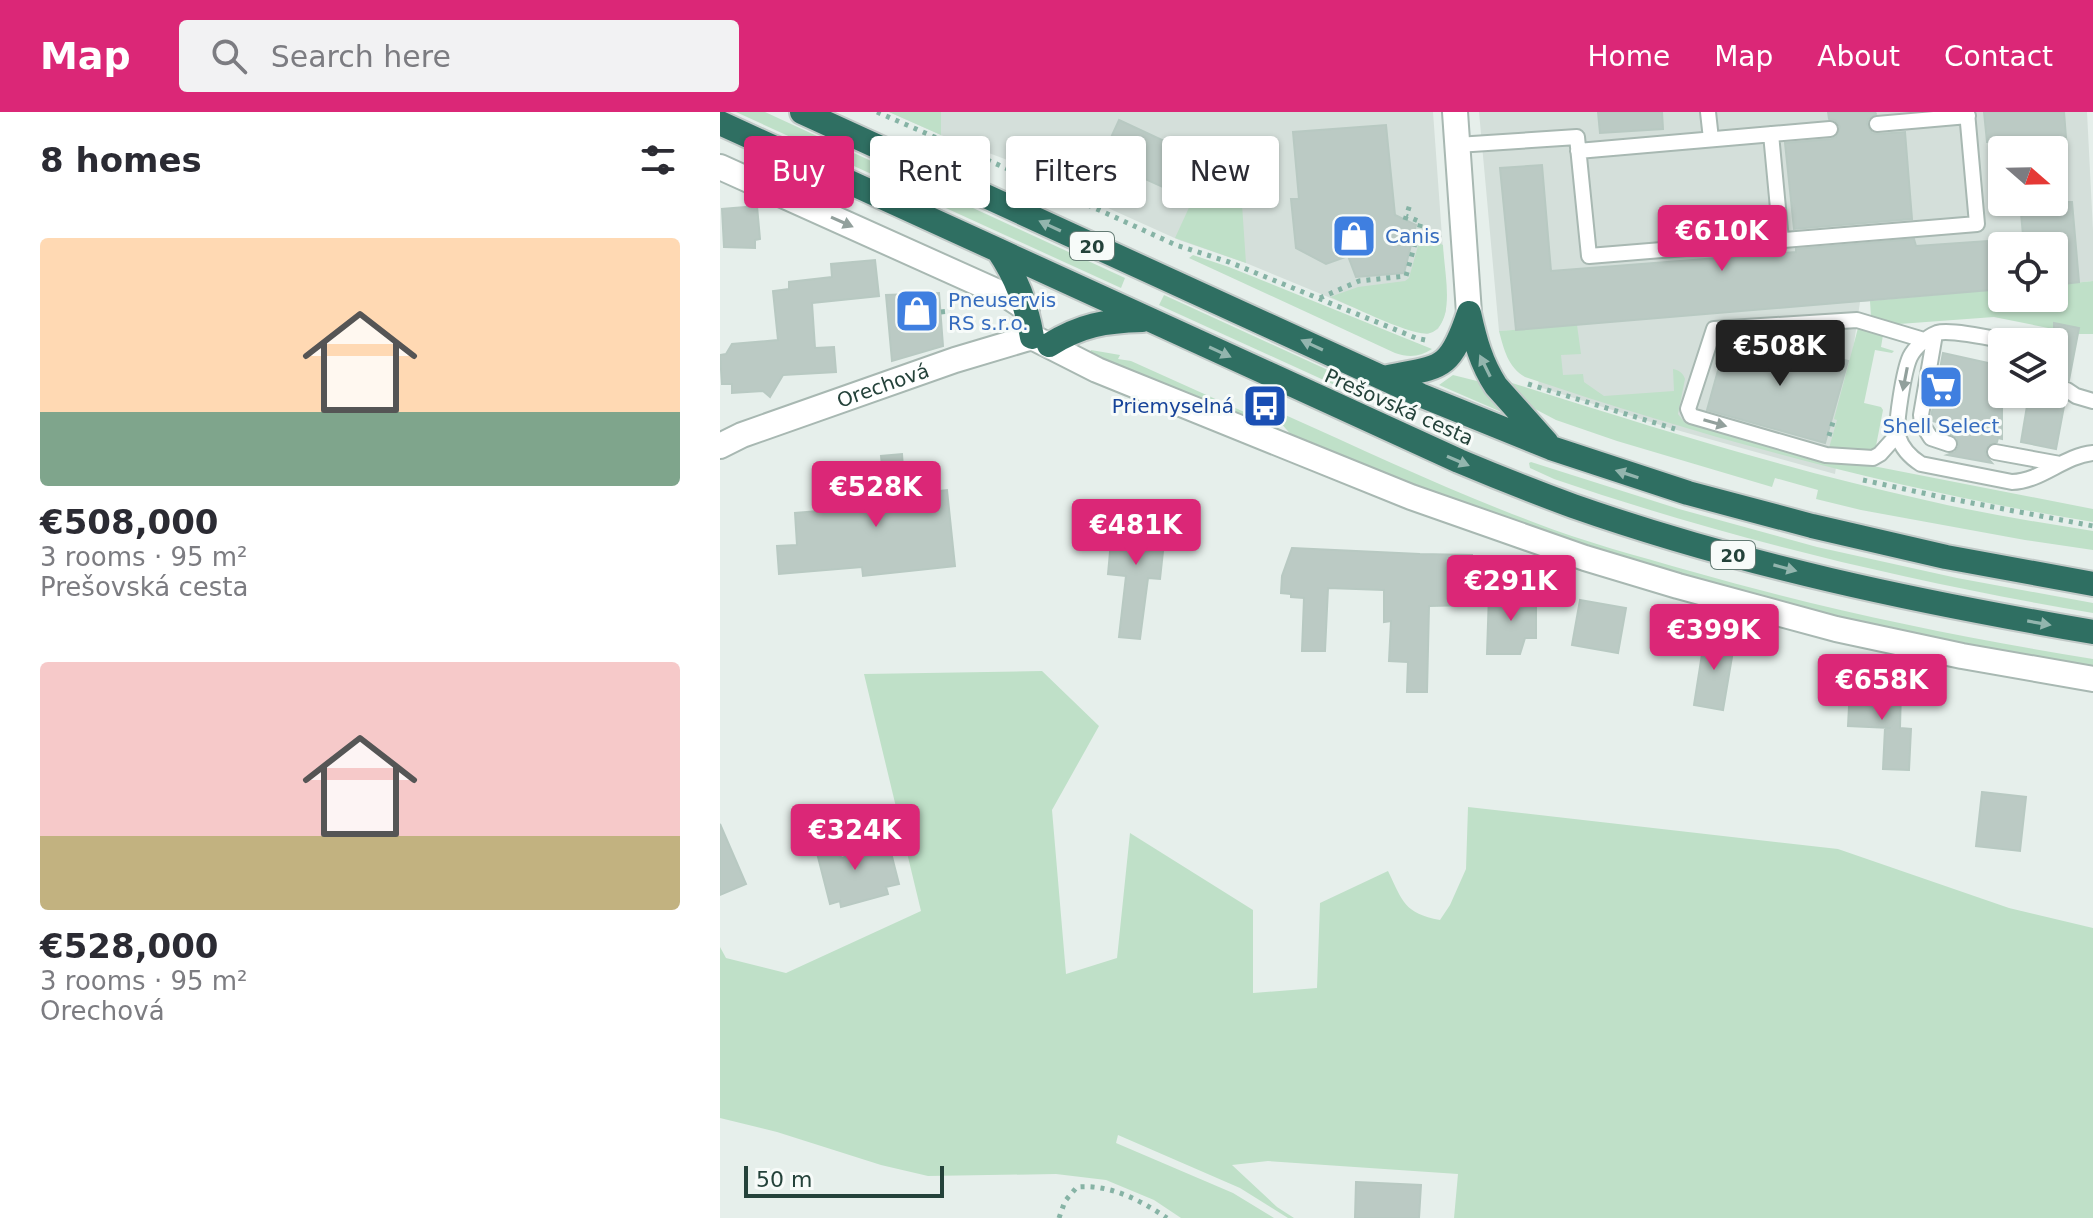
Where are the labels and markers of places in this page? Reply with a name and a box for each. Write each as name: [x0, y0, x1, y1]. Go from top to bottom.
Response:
pin: €610K: [1666, 205, 1778, 273]
shop icon: Canis: [1330, 212, 1378, 260]
place label: Canis: [1385, 224, 1440, 248]
shop icon: Pneuservis RS s.r.o.: [893, 287, 941, 335]
place label: Pneuservis RS s.r.o.: [948, 288, 1056, 335]
pin: €508K: [1724, 320, 1836, 388]
supermarket icon: Shell Select: [1917, 363, 1965, 411]
bus stop icon: Priemyselná: [1241, 382, 1289, 430]
place label: Priemyselná: [1112, 394, 1234, 418]
place label: Shell Select: [1883, 414, 2000, 438]
pin: €528K: [820, 461, 932, 529]
pin: €481K: [1080, 499, 1192, 567]
pin: €291K: [1455, 555, 1567, 623]
pin: €399K: [1658, 604, 1770, 672]
pin: €658K: [1826, 654, 1938, 722]
pin: €324K: [799, 804, 911, 872]

